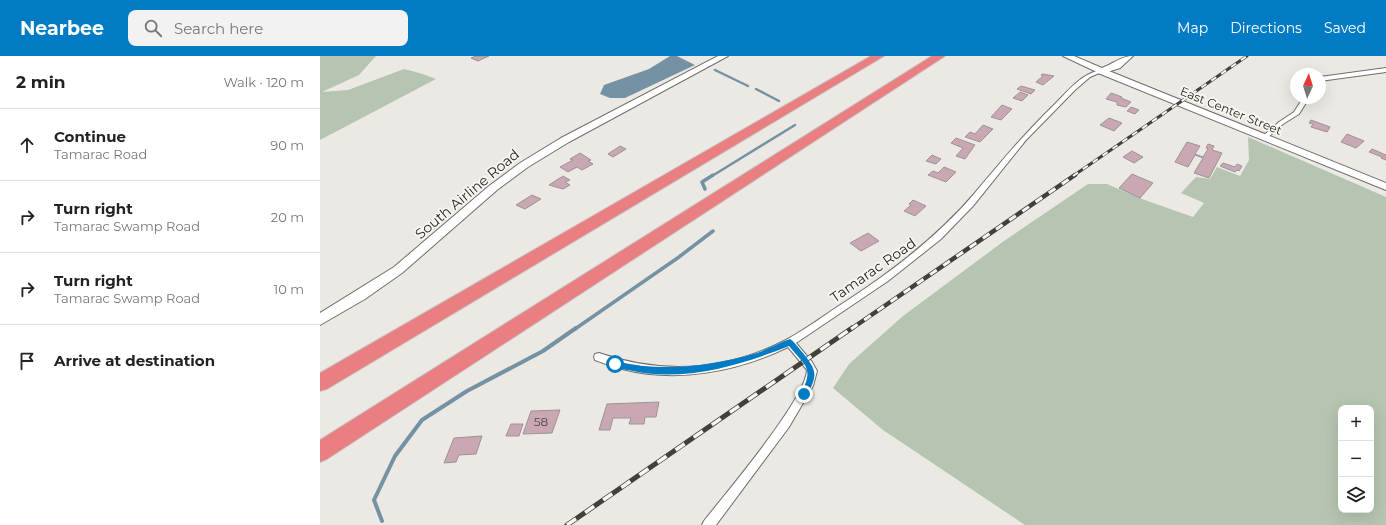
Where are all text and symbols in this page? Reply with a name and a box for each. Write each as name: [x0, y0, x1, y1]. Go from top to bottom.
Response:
search box: [128, 10, 408, 46]
text: Nearbee: [20, 17, 104, 40]
icon: search: [142, 17, 164, 39]
text: Search here: [174, 19, 263, 38]
text: Map: [1177, 19, 1208, 37]
text: Directions: [1230, 19, 1302, 37]
text: Saved: [1324, 19, 1366, 37]
north arrow: [1290, 68, 1326, 104]
text: 2 min: [16, 72, 66, 92]
text: Walk · 120 m: [223, 74, 304, 90]
street label: East Center Street: [1178, 83, 1284, 138]
text: Continue: [54, 127, 126, 146]
icon: ahead: [16, 134, 38, 156]
text: 90 m: [270, 137, 304, 153]
street label: South Airline Road: [411, 145, 523, 243]
text: Tamarac Road: [54, 146, 147, 162]
text: Turn right: [54, 199, 133, 218]
icon: right: [16, 206, 38, 228]
text: 20 m: [271, 209, 304, 225]
text: Tamarac Swamp Road: [54, 218, 200, 234]
street label: Tamarac Road: [827, 234, 919, 306]
text: Turn right: [54, 271, 133, 290]
icon: right: [16, 278, 38, 300]
text: 10 m: [274, 281, 304, 297]
text: Tamarac Swamp Road: [54, 290, 200, 306]
icon: arrive: [16, 350, 38, 372]
text: Arrive at destination: [54, 351, 215, 370]
route start: [606, 355, 624, 373]
route end: [795, 385, 813, 403]
map controls: [1338, 405, 1374, 513]
button: +: [1338, 405, 1374, 441]
house number: 58: [534, 414, 549, 429]
button: −: [1338, 441, 1374, 477]
button: layers: [1338, 477, 1374, 513]

